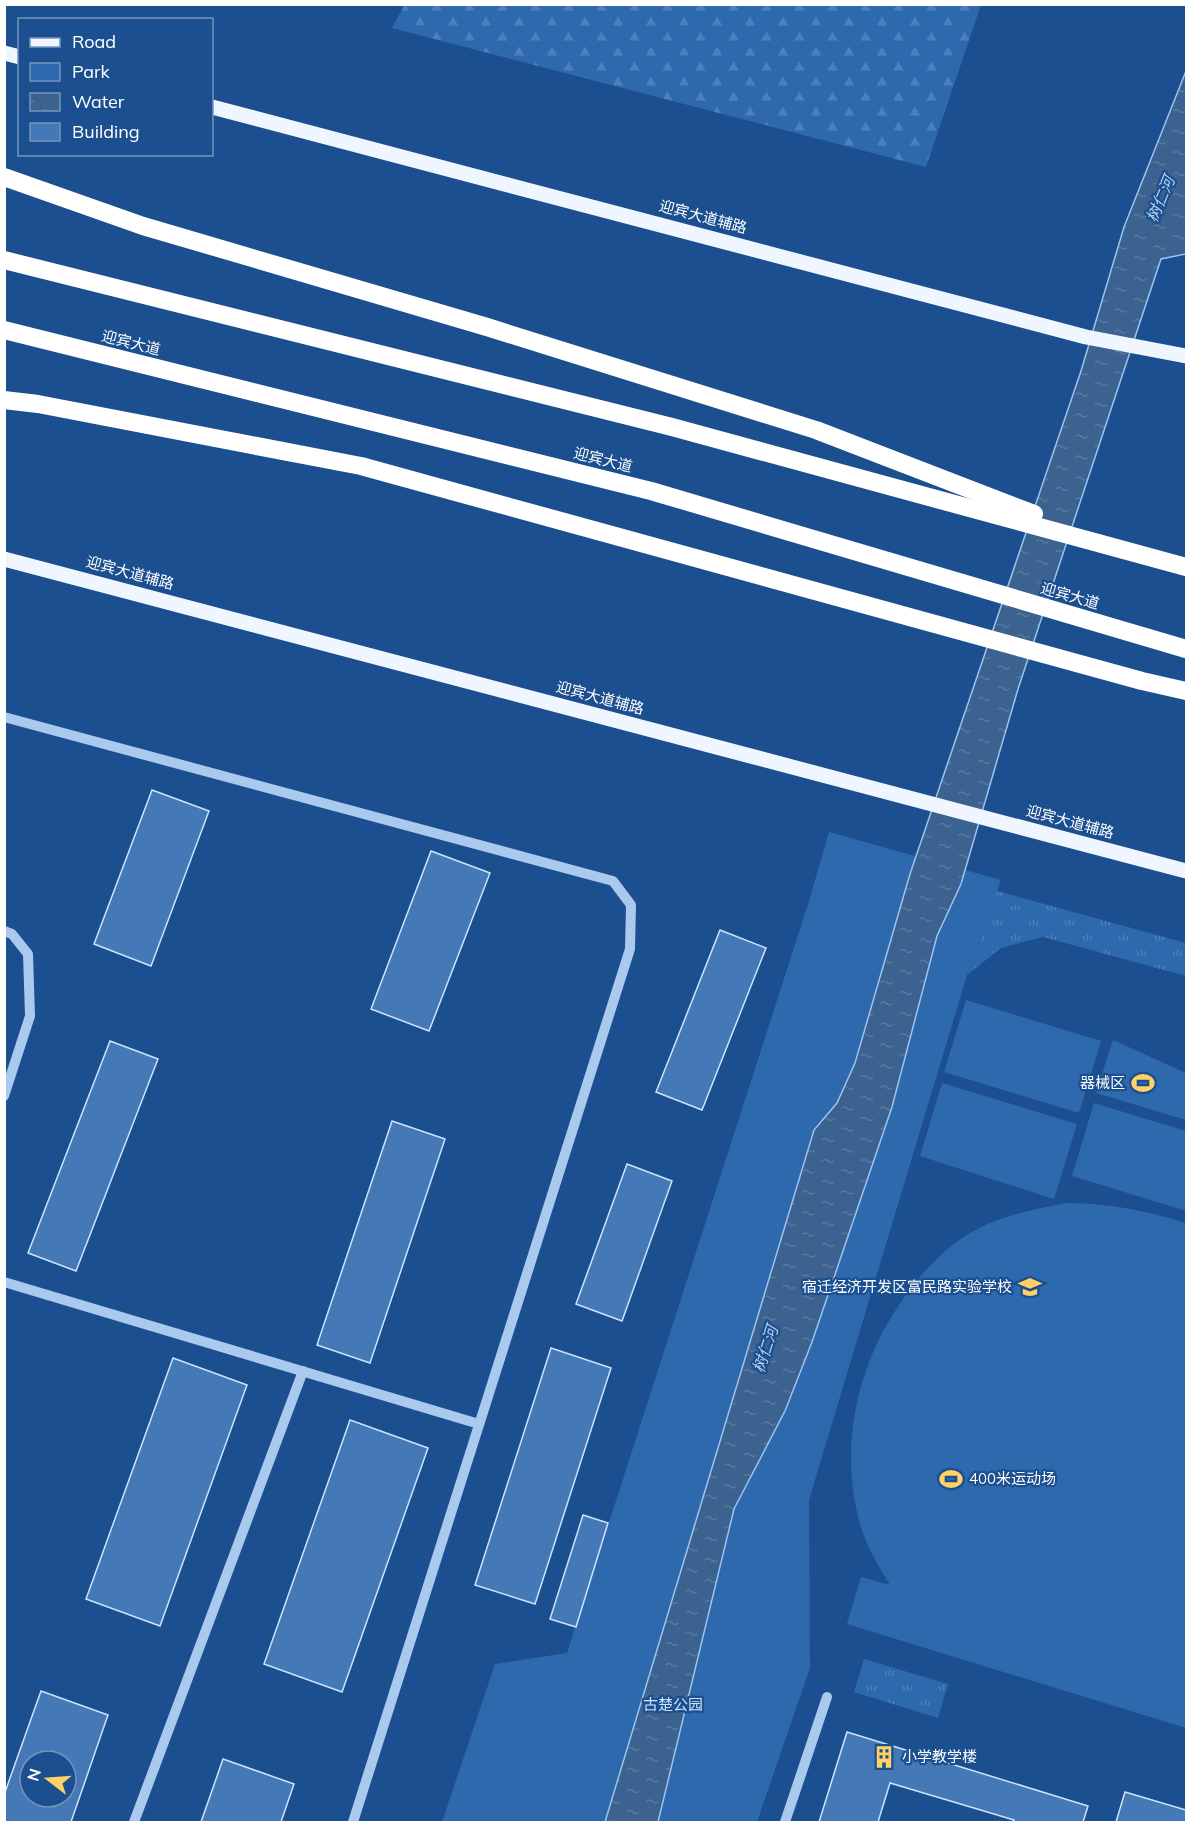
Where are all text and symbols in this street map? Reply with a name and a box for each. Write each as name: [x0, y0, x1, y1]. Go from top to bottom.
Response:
legend: [18, 18, 213, 156]
text: Road: [72, 30, 116, 53]
text: Park: [72, 60, 111, 83]
text: Water: [72, 90, 125, 113]
text: Building: [72, 120, 140, 143]
water label: 树仁河: [1141, 170, 1180, 225]
street label: 迎宾大道辅路: [657, 196, 749, 237]
street label: 迎宾大道: [100, 326, 163, 359]
street label: 迎宾大道: [572, 443, 635, 476]
street label: 迎宾大道辅路: [84, 552, 176, 593]
street label: 迎宾大道: [1039, 578, 1102, 613]
street label: 迎宾大道辅路: [554, 677, 646, 718]
street label: 迎宾大道辅路: [1024, 801, 1116, 842]
sports icon: 器械区: [1130, 1070, 1156, 1096]
place label: 器械区: [1080, 1073, 1125, 1092]
school or university icon: 宿迁经济开发区富民路实验学校: [1017, 1274, 1043, 1300]
place label: 宿迁经济开发区富民路实验学校: [802, 1277, 1012, 1296]
water label: 树仁河: [748, 1320, 783, 1375]
sports icon: 400米运动场: [938, 1466, 964, 1492]
place label: 400米运动场: [969, 1469, 1056, 1488]
park label: 古楚公园: [643, 1695, 703, 1714]
building icon: 小学教学楼: [871, 1744, 897, 1770]
place label: 小学教学楼: [902, 1747, 977, 1766]
north arrow: [18, 1749, 78, 1809]
text: N: [22, 1766, 45, 1783]

